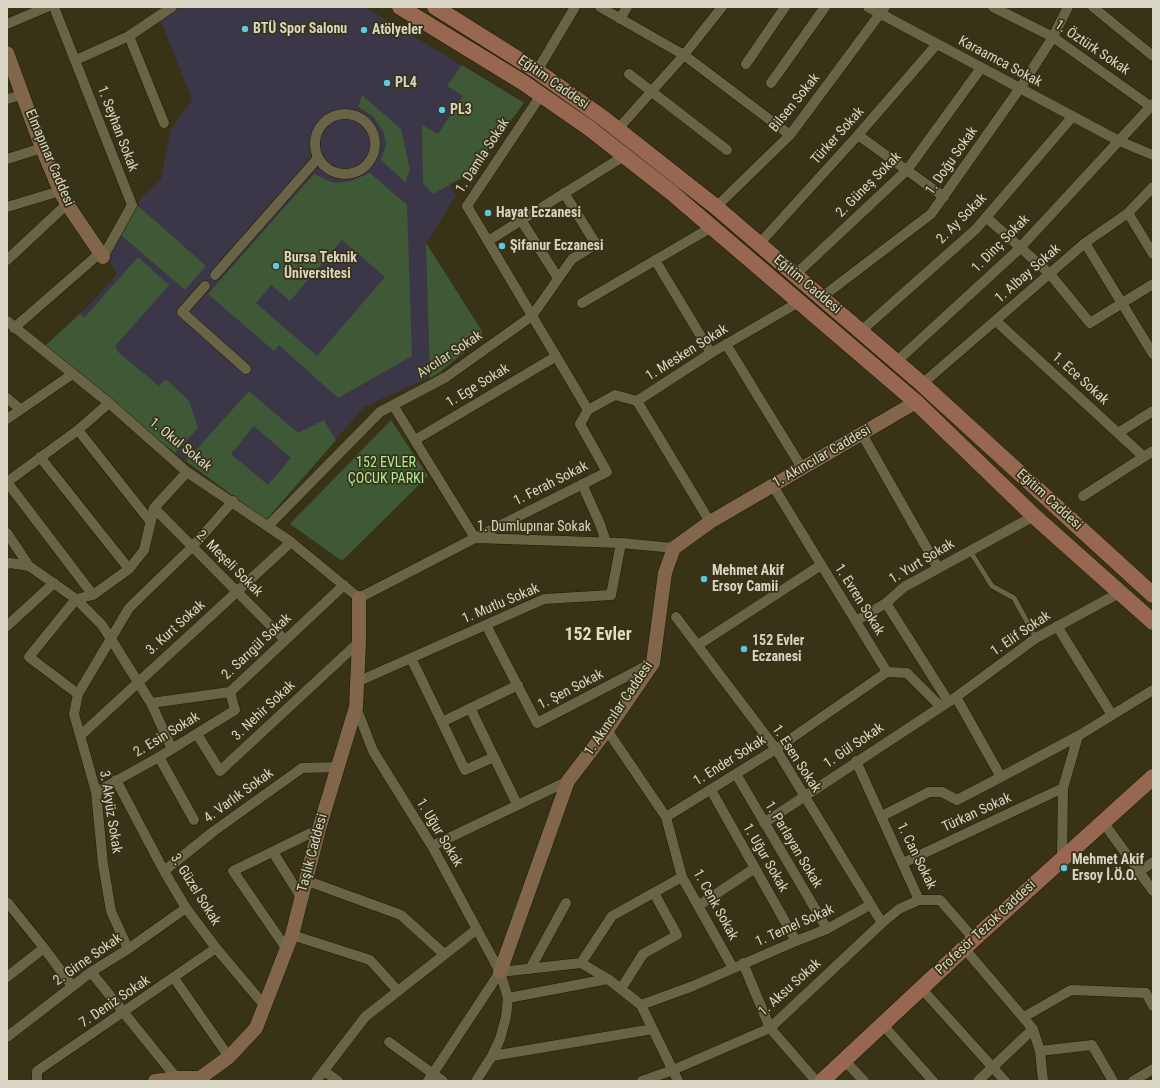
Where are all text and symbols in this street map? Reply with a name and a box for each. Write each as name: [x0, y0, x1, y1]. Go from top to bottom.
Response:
street label: 1. Öztürk Sokak: [1051, 17, 1133, 79]
place label: BTÜ Spor Salonu: [253, 21, 347, 37]
place label: Atölyeler: [372, 22, 423, 38]
marker: BTÜ Spor Salonu: [240, 24, 250, 34]
marker: Atölyeler: [359, 25, 369, 35]
street label: Karaamca Sokak: [955, 33, 1045, 91]
street label: Eğitim Caddesi: [514, 52, 592, 114]
street label: Bilsen Sokak: [766, 70, 824, 136]
place label: PL4: [395, 75, 417, 91]
marker: PL4: [382, 78, 392, 88]
street label: 1. Seyhan Sokak: [93, 84, 141, 174]
place label: PL3: [450, 102, 472, 118]
street label: Türker Sokak: [808, 104, 868, 168]
marker: PL3: [437, 105, 447, 115]
street label: Elmapınar Caddesi: [21, 107, 77, 209]
street label: 1. Damla Sokak: [453, 115, 513, 197]
street label: 1. Doğu Sokak: [922, 124, 982, 198]
street label: 2. Güneş Sokak: [833, 149, 905, 221]
street label: 2. Ay Sokak: [933, 190, 991, 248]
place label: Hayat Eczanesi: [496, 205, 581, 221]
marker: Hayat Eczanesi: [483, 208, 493, 218]
street label: 1. Dinç Sokak: [969, 212, 1033, 276]
place label: Şifanur Eczanesi: [510, 238, 603, 254]
marker: Şifanur Eczanesi: [497, 241, 507, 251]
street label: 1. Albay Sokak: [992, 241, 1064, 307]
place label: Bursa Teknik Üniversitesi: [284, 250, 357, 282]
street label: Eğitim Caddesi: [770, 252, 844, 318]
marker: Bursa Teknik Üniversitesi: [271, 261, 281, 271]
street label: 1. Mesken Sokak: [643, 321, 731, 385]
street label: Avcılar Sokak: [414, 328, 486, 382]
street label: 1. Ece Sokak: [1048, 349, 1112, 409]
street label: 1. Ege Sokak: [443, 361, 513, 411]
street label: 1. Okul Sokak: [145, 415, 215, 475]
street label: 1. Akıncılar Caddesi: [770, 422, 874, 492]
park label: 152 EVLER ÇOCUK PARKI: [348, 455, 424, 488]
street label: 1. Ferah Sokak: [511, 458, 591, 510]
street label: Eğitim Caddesi: [1013, 466, 1085, 534]
street label: 1. Dumlupınar Sokak: [477, 519, 591, 535]
street label: 2. Meşeli Sokak: [192, 527, 266, 601]
street label: 1. Yurt Sokak: [886, 536, 958, 588]
street label: 1. Evren Sokak: [830, 561, 888, 639]
place label: Mehmet Akif Ersoy Camii: [712, 563, 784, 596]
marker: Mehmet Akif Ersoy Camii: [699, 574, 709, 584]
street label: 1. Mutlu Sokak: [460, 580, 542, 628]
street label: 3. Kurt Sokak: [143, 597, 209, 659]
street label: 1. Elif Sokak: [988, 608, 1054, 660]
street label: 2. Sarıgül Sokak: [219, 610, 295, 684]
district label: 152 Evler: [564, 624, 632, 646]
place label: 152 Evler Eczanesi: [752, 633, 804, 666]
marker: 152 Evler Eczanesi: [739, 644, 749, 654]
street label: 1. Akıncılar Caddesi: [581, 659, 657, 759]
street label: 1. Şen Sokak: [535, 666, 607, 714]
street label: 3. Nehir Sokak: [229, 678, 299, 744]
street label: 2. Esin Sokak: [131, 709, 203, 761]
street label: 1. Gül Sokak: [821, 720, 887, 772]
street label: 1. Esen Sokak: [768, 722, 824, 796]
street label: 1. Ender Sokak: [691, 732, 769, 790]
street label: 4. Varlık Sokak: [201, 765, 277, 827]
street label: 3. Akyüz Sokak: [95, 769, 125, 855]
street label: Türkan Sokak: [940, 790, 1014, 836]
street label: 1. Uğur Sokak: [412, 796, 466, 870]
street label: 1. Parlayan Sokak: [760, 799, 826, 891]
street label: Taşlık Caddesi: [294, 812, 332, 894]
street label: 1. Can Sokak: [893, 820, 939, 892]
street label: 1. Uğur Sokak: [739, 821, 791, 895]
street label: 3. Güzel Sokak: [166, 851, 224, 929]
place label: Mehmet Akif Ersoy İ.Ö.O.: [1072, 852, 1144, 884]
marker: Mehmet Akif Ersoy İ.Ö.O.: [1059, 863, 1069, 873]
street label: 1. Cenk Sokak: [689, 867, 741, 943]
street label: Profesör Tezok Caddesi: [932, 877, 1040, 979]
street label: 1. Temel Sokak: [753, 901, 837, 951]
street label: 2. Girne Sokak: [51, 930, 125, 990]
street label: 1. Aksu Sokak: [755, 956, 825, 1020]
street label: 7. Deniz Sokak: [77, 972, 153, 1032]

